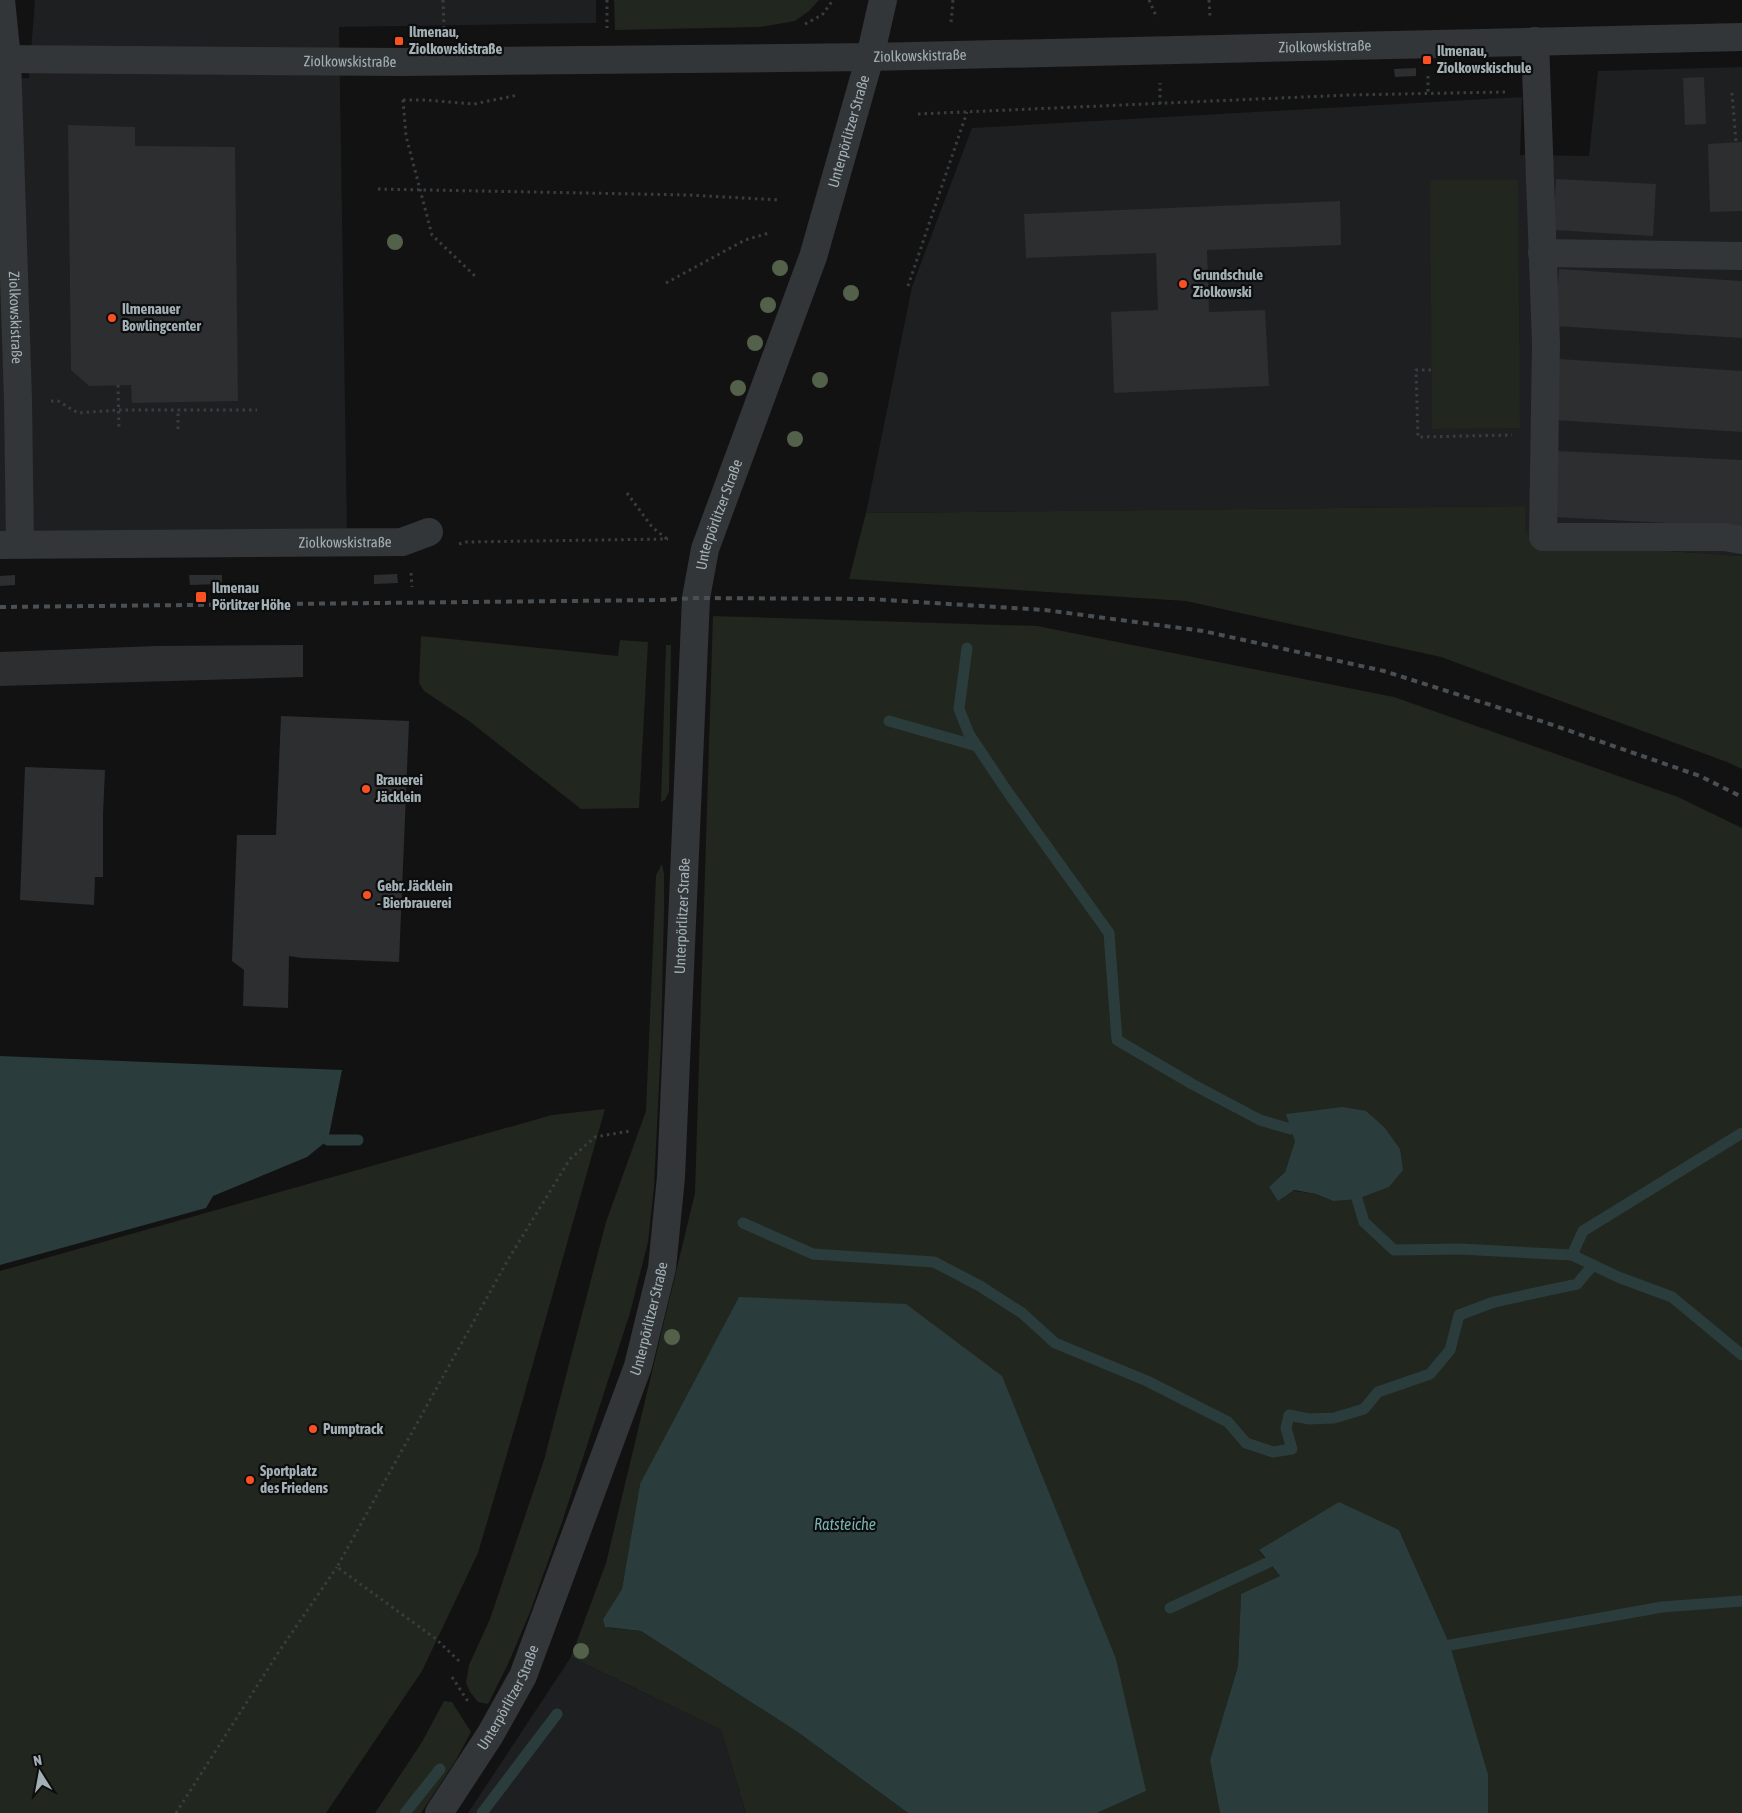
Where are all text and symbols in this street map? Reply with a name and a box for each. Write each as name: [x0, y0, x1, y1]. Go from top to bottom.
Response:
place label: Ilmenau, Ziolkowskistraße: [409, 23, 502, 57]
marker: Ilmenau, Ziolkowskistraße: [393, 35, 405, 47]
street label: Ziolkowskistraße: [1278, 36, 1372, 56]
place label: Ilmenau, Ziolkowskischule: [1437, 42, 1532, 76]
street label: Ziolkowskistraße: [873, 46, 967, 65]
street label: Ziolkowskistraße: [303, 52, 397, 70]
marker: Ilmenau, Ziolkowskischule: [1421, 54, 1433, 66]
street label: Unterpörlitzer Straße: [824, 73, 872, 190]
place label: Grundschule Ziolkowski: [1193, 266, 1263, 300]
street label: Ziolkowskistraße: [6, 271, 26, 364]
marker: Grundschule Ziolkowski: [1177, 278, 1189, 290]
place label: Ilmenauer Bowlingcenter: [122, 300, 201, 334]
marker: Ilmenauer Bowlingcenter: [106, 312, 118, 324]
street label: Unterpörlitzer Straße: [692, 457, 746, 571]
street label: Ziolkowskistraße: [298, 533, 392, 551]
place label: Ilmenau Pörlitzer Höhe: [212, 579, 291, 613]
marker: Ilmenau Pörlitzer Höhe: [194, 590, 208, 604]
place label: Brauerei Jäcklein: [375, 771, 423, 805]
marker: Brauerei Jäcklein: [360, 783, 372, 795]
street label: Unterpörlitzer Straße: [671, 857, 693, 974]
place label: Gebr. Jäcklein - Bierbrauerei: [377, 877, 453, 911]
marker: Gebr. Jäcklein - Bierbrauerei: [361, 889, 373, 901]
street label: Unterpörlitzer Straße: [626, 1261, 671, 1378]
place label: Pumptrack: [323, 1420, 383, 1437]
marker: Pumptrack: [307, 1423, 319, 1435]
place label: Sportplatz des Friedens: [260, 1462, 329, 1496]
marker: Sportplatz des Friedens: [244, 1474, 256, 1486]
water label: Ratsteiche: [814, 1515, 876, 1533]
street label: Unterpörlitzer Straße: [474, 1642, 542, 1753]
north arrow: [15, 1748, 65, 1798]
text: N: [32, 1752, 43, 1769]

